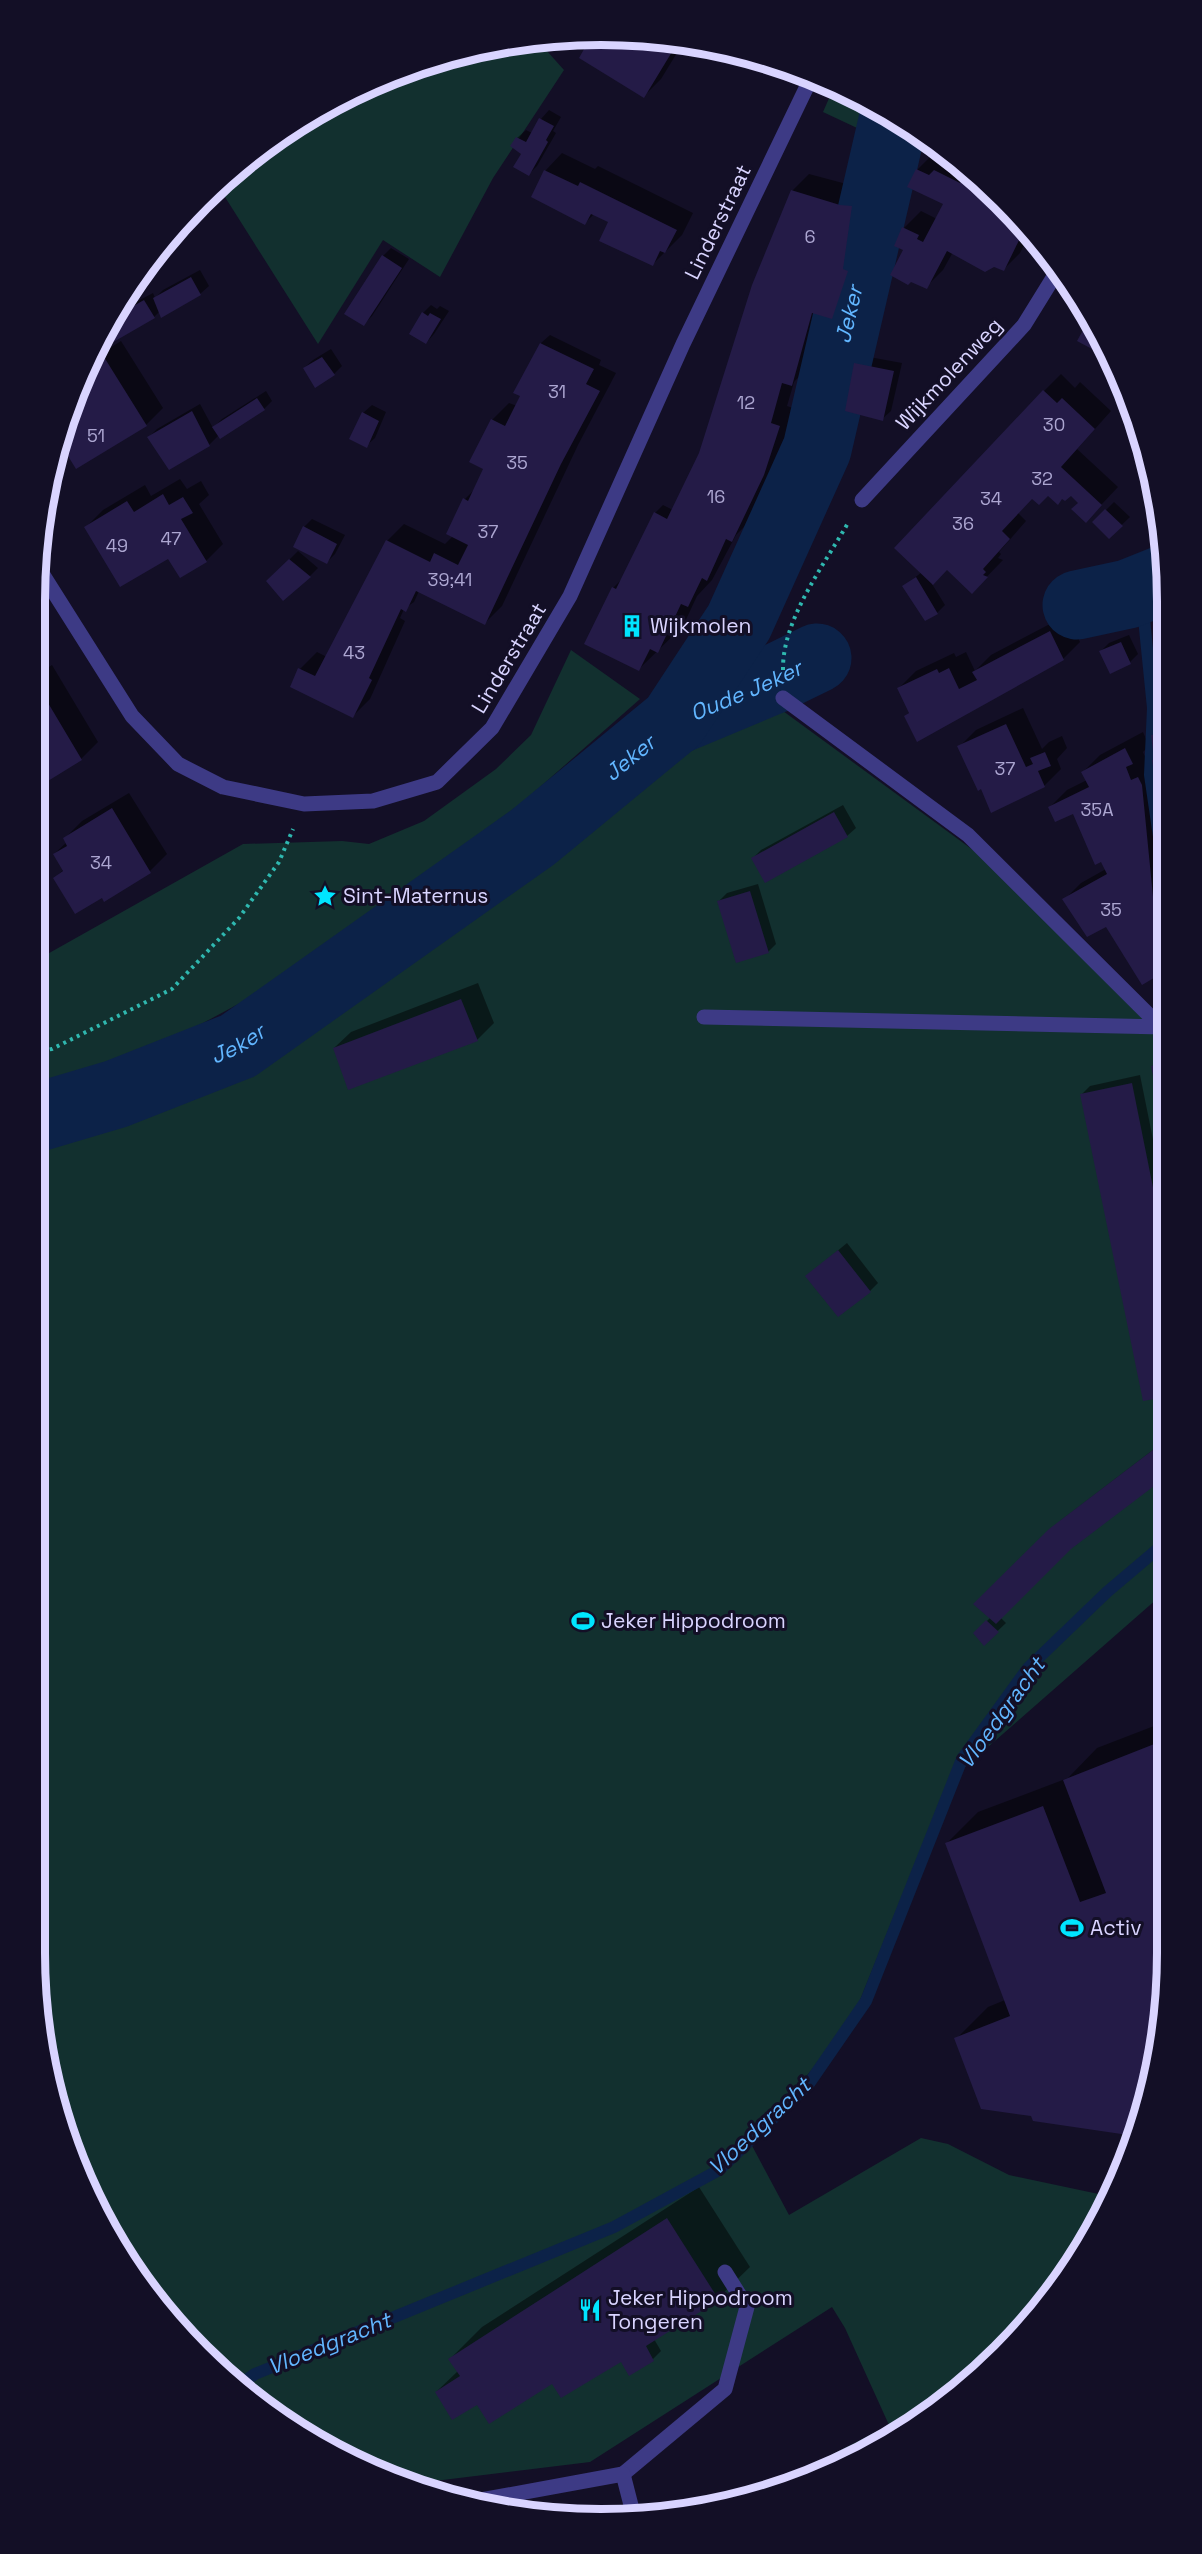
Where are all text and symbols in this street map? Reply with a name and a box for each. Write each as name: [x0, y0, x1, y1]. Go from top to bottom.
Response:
street label: Linderstraat: [678, 160, 757, 284]
house number: 6: [804, 225, 816, 248]
water label: Jeker: [828, 280, 869, 346]
street label: Wijkmolenweg: [890, 312, 1008, 435]
house number: 31: [548, 380, 566, 403]
house number: 12: [737, 391, 755, 414]
house number: 30: [1043, 413, 1065, 436]
house number: 51: [87, 424, 105, 447]
house number: 35: [506, 451, 528, 474]
house number: 32: [1031, 467, 1053, 490]
house number: 16: [707, 485, 725, 508]
house number: 34: [980, 487, 1002, 510]
house number: 36: [952, 512, 974, 535]
house number: 37: [477, 520, 499, 543]
house number: 47: [161, 527, 181, 550]
house number: 49: [106, 534, 128, 557]
house number: 39;41: [428, 568, 472, 591]
street label: Linderstraat: [465, 597, 552, 718]
place label: Wijkmolen: [650, 612, 752, 639]
building icon: Wijkmolen: [619, 613, 645, 639]
house number: 43: [343, 641, 365, 664]
water label: Oude Jeker: [686, 652, 809, 727]
water label: Jeker: [598, 727, 663, 787]
house number: 37: [994, 757, 1016, 780]
house number: 35A: [1081, 798, 1114, 821]
house number: 34: [90, 851, 112, 874]
place label: Sint-Maternus: [343, 882, 488, 909]
place icon: Sint-Maternus: [312, 883, 338, 909]
house number: 35: [1100, 898, 1122, 921]
water label: Jeker: [206, 1016, 272, 1070]
place label: Jeker Hippodroom: [601, 1607, 786, 1634]
sports icon: Jeker Hippodroom: [570, 1608, 596, 1634]
water label: Vloedgracht: [951, 1650, 1052, 1774]
place label: Activ: [1090, 1914, 1142, 1941]
sports icon: Activ: [1059, 1915, 1085, 1941]
water label: Vloedgracht: [702, 2070, 818, 2181]
place label: Jeker Hippodroom Tongeren: [608, 2284, 793, 2335]
restaurant icon: Jeker Hippodroom Tongeren: [577, 2297, 603, 2323]
water label: Vloedgracht: [263, 2305, 397, 2380]

